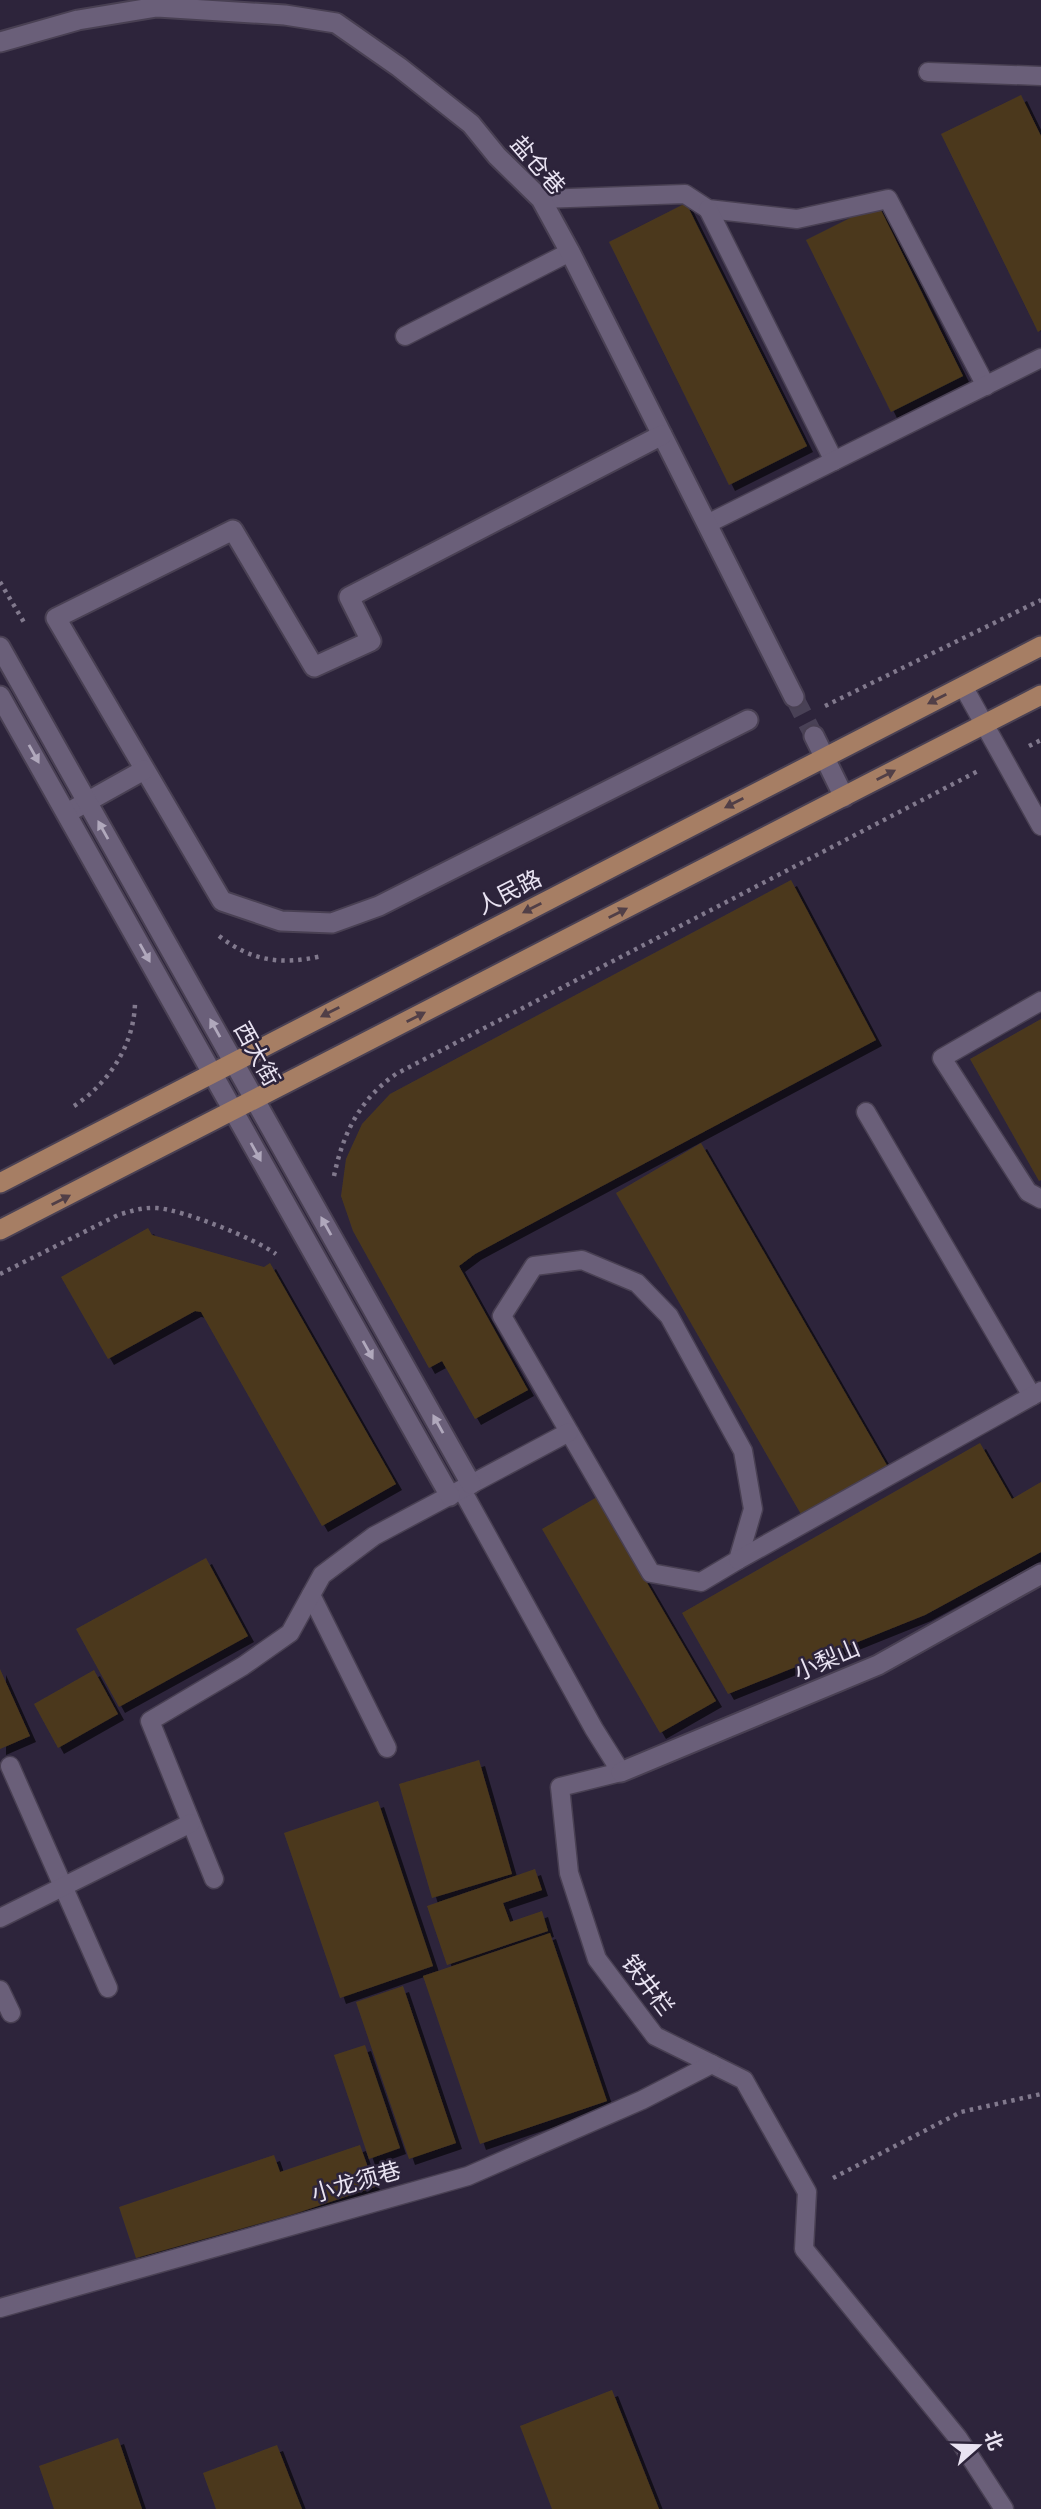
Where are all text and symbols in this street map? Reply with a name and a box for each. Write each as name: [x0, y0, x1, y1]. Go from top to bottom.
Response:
street label: 盐仓巷: [504, 130, 570, 201]
one-way arrow: [927, 694, 947, 705]
one-way arrow: [28, 745, 40, 765]
one-way arrow: [876, 770, 896, 781]
one-way arrow: [724, 798, 744, 809]
one-way arrow: [97, 820, 109, 839]
street label: 人民路: [472, 865, 547, 921]
one-way arrow: [522, 902, 542, 913]
one-way arrow: [608, 907, 628, 919]
one-way arrow: [139, 944, 151, 963]
one-way arrow: [320, 1006, 340, 1017]
one-way arrow: [406, 1011, 426, 1023]
one-way arrow: [209, 1018, 221, 1038]
street label: 西大街: [227, 1018, 285, 1091]
one-way arrow: [250, 1142, 262, 1161]
one-way arrow: [51, 1194, 71, 1205]
one-way arrow: [320, 1217, 332, 1236]
one-way arrow: [362, 1340, 374, 1360]
one-way arrow: [432, 1415, 444, 1434]
street label: 小梨山: [790, 1635, 865, 1687]
street label: 铁井栏: [615, 1950, 679, 2022]
street label: 小龙须巷: [308, 2157, 404, 2209]
north arrow: [943, 2411, 1013, 2481]
text: 北: [979, 2428, 1007, 2453]

